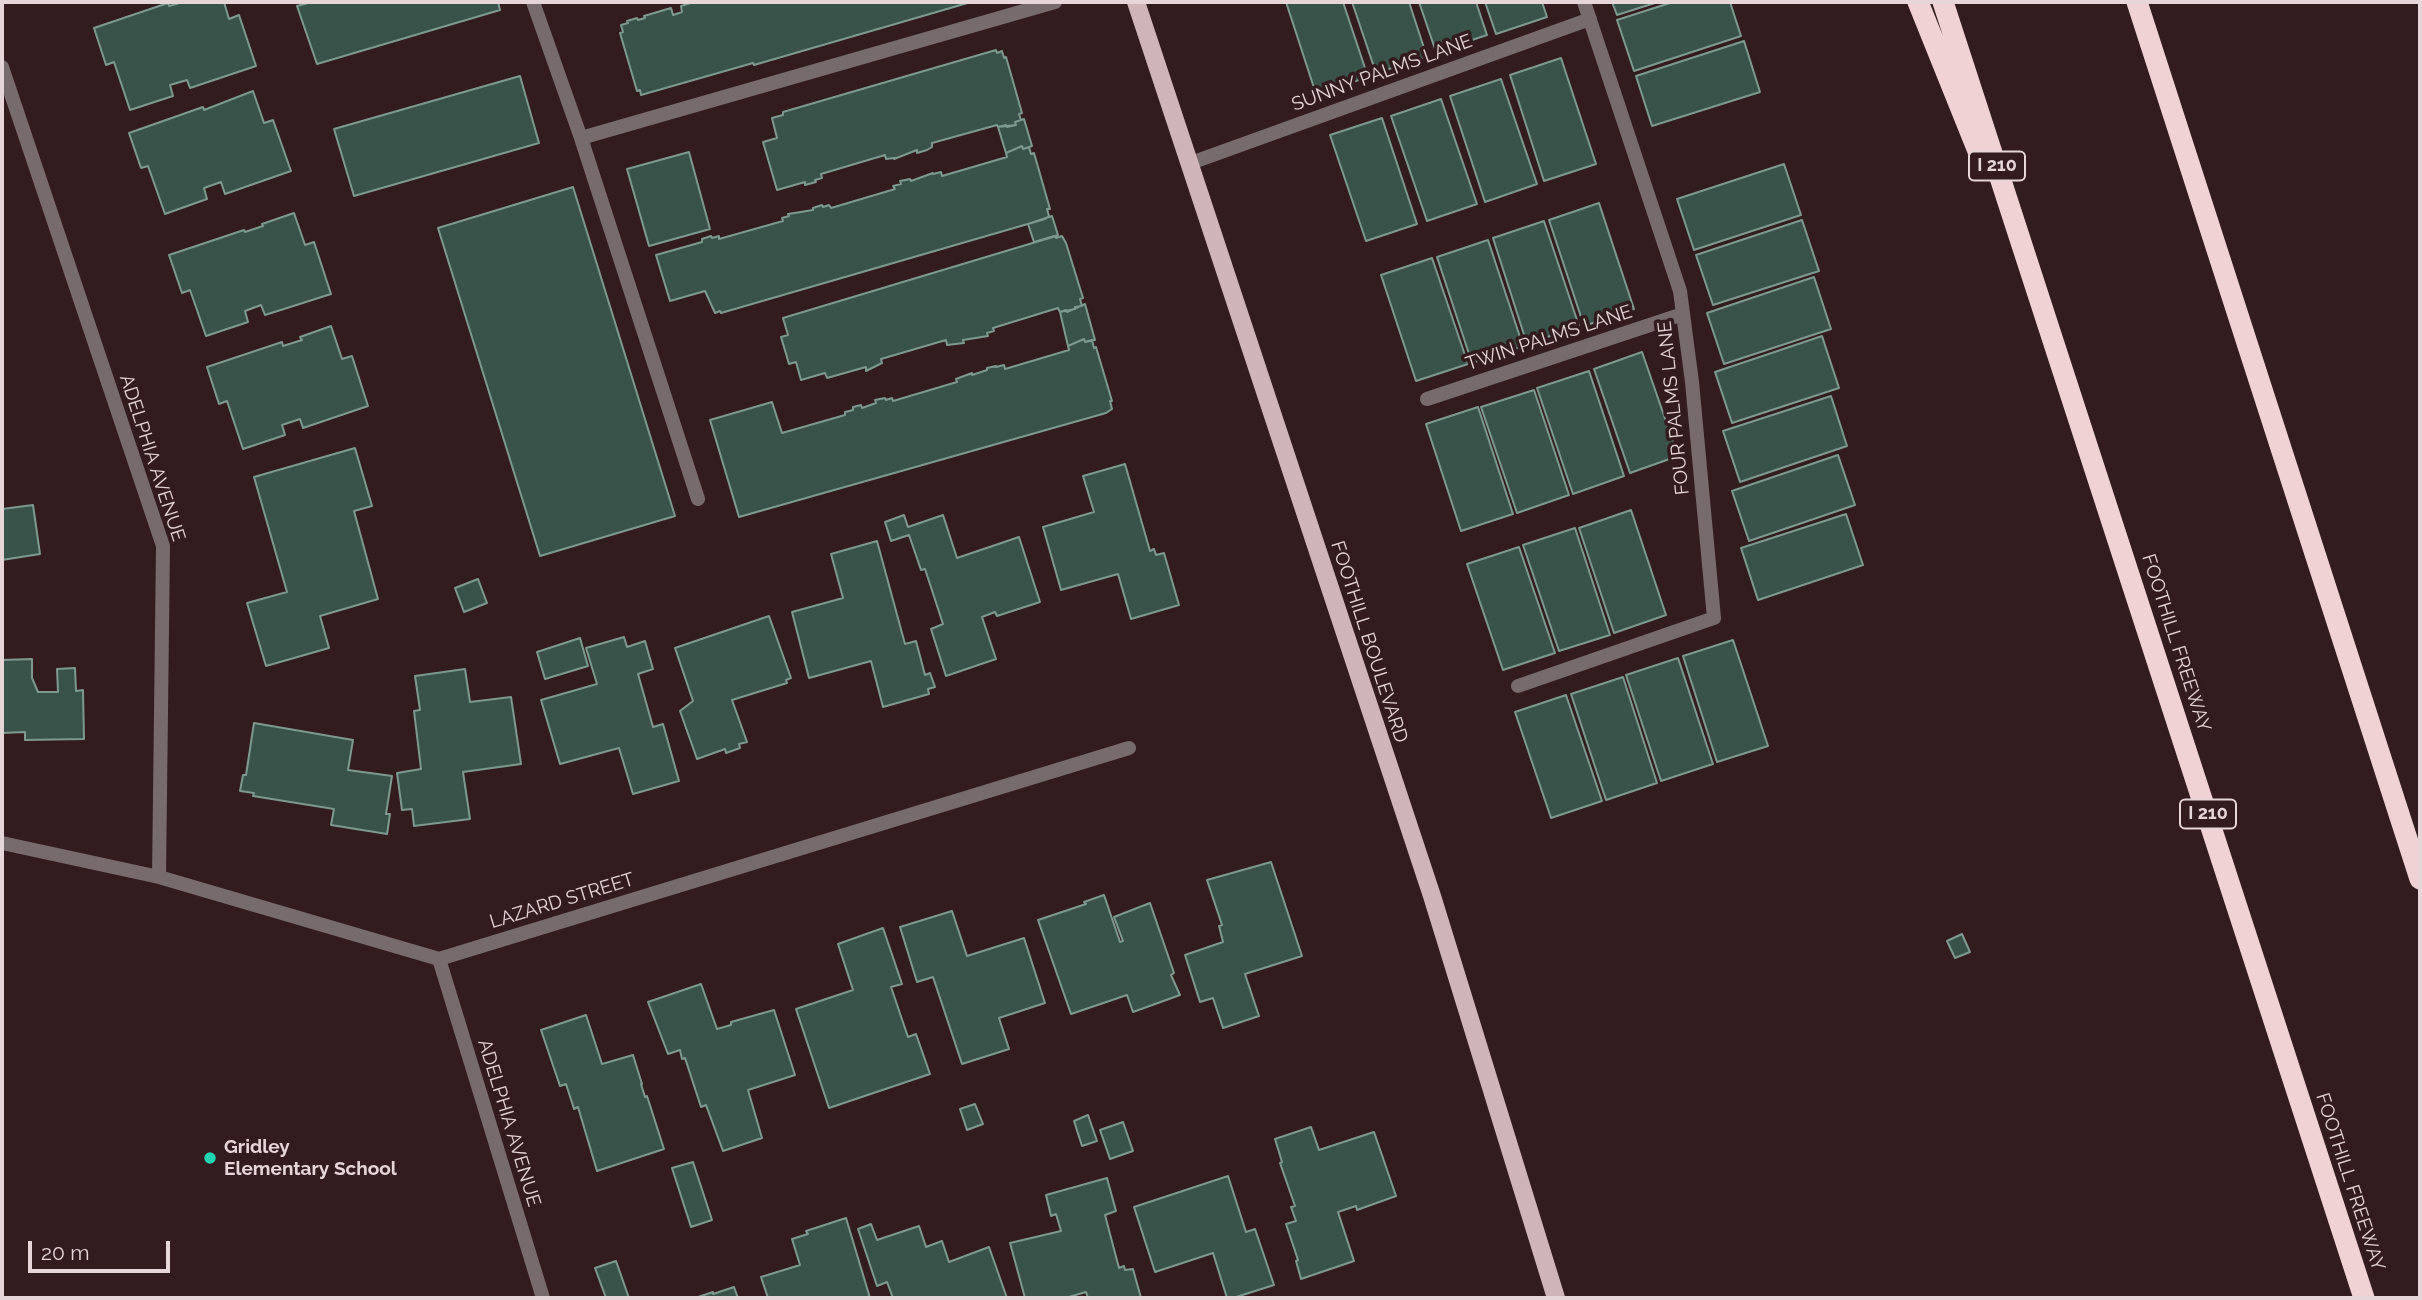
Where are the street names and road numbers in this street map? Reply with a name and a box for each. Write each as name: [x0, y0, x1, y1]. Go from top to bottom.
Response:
street label: SUNNY PALMS LANE: [1289, 30, 1475, 116]
road number: I 210: [1969, 152, 2025, 181]
street label: TWIN PALMS LANE: [1463, 300, 1635, 376]
street label: FOUR PALMS LANE: [1654, 320, 1694, 496]
street label: ADELPHIA AVENUE: [114, 372, 190, 544]
street label: FOOTHILL BOULEVARD: [1326, 538, 1412, 746]
street label: FOOTHILL FREEWAY: [2136, 551, 2216, 735]
road number: I 210: [2180, 800, 2236, 828]
street label: LAZARD STREET: [487, 868, 637, 934]
street label: ADELPHIA AVENUE: [473, 1036, 545, 1210]
street label: FOOTHILL FREEWAY: [2310, 1090, 2390, 1274]

